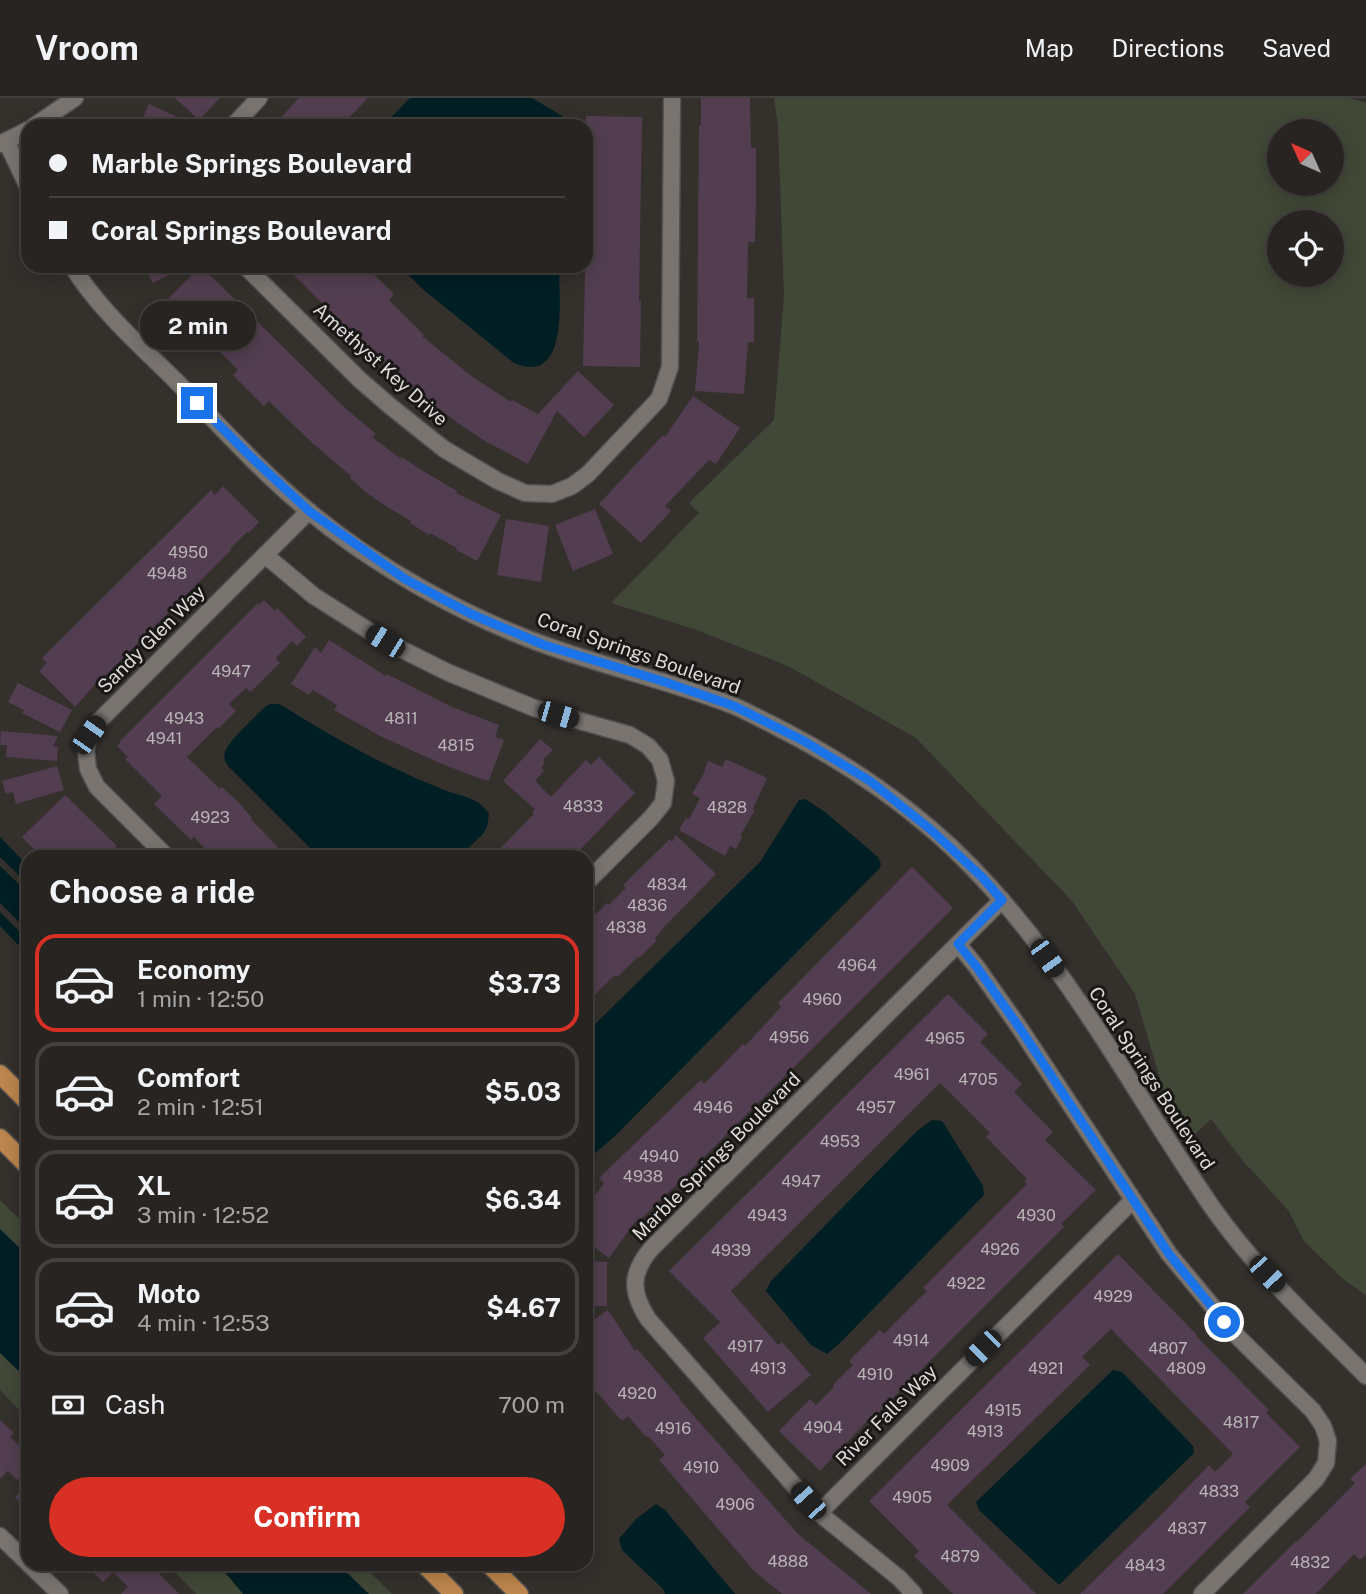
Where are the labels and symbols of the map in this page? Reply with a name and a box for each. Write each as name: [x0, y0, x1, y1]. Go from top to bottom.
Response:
north arrow: [1267, 119, 1344, 196]
street label: Amethyst Key Drive: [309, 298, 453, 430]
callout: 2 min: [139, 302, 255, 350]
route end: [181, 387, 213, 419]
house number: 4950: [168, 543, 208, 562]
house number: 4948: [147, 564, 187, 583]
street label: Sandy Glen Way: [93, 581, 209, 697]
street label: Coral Springs Boulevard: [534, 608, 744, 698]
car: [362, 621, 409, 661]
house number: 4947: [211, 662, 251, 681]
car: [535, 699, 582, 731]
house number: 4943: [164, 709, 204, 728]
house number: 4811: [384, 709, 418, 728]
car: [69, 712, 110, 758]
house number: 4941: [146, 729, 182, 748]
house number: 4815: [437, 736, 475, 755]
house number: 4833: [563, 797, 603, 816]
house number: 4828: [707, 798, 747, 817]
house number: 4923: [190, 808, 230, 827]
house number: 4834: [647, 875, 687, 894]
house number: 4836: [627, 896, 667, 915]
house number: 4838: [606, 918, 646, 937]
car: [1027, 935, 1068, 981]
house number: 4964: [837, 956, 877, 975]
street label: Coral Springs Boulevard: [1085, 982, 1219, 1174]
house number: 4960: [802, 990, 842, 1009]
house number: 4956: [769, 1028, 809, 1047]
house number: 4965: [925, 1029, 965, 1048]
house number: 4961: [894, 1065, 930, 1084]
street label: Marble Springs Boulevard: [627, 1067, 805, 1245]
house number: 4705: [958, 1070, 998, 1089]
house number: 4946: [693, 1098, 733, 1117]
house number: 4957: [856, 1098, 896, 1117]
house number: 4953: [820, 1132, 860, 1151]
house number: 4940: [639, 1147, 679, 1166]
house number: 4938: [623, 1167, 663, 1186]
house number: 4947: [781, 1172, 821, 1191]
house number: 4943: [747, 1206, 787, 1225]
house number: 4930: [1016, 1206, 1056, 1225]
house number: 4926: [980, 1240, 1020, 1259]
house number: 4939: [711, 1241, 751, 1260]
car: [1245, 1251, 1290, 1297]
house number: 4922: [946, 1274, 986, 1293]
house number: 4929: [1093, 1287, 1133, 1306]
route start: [1208, 1306, 1240, 1338]
car: [961, 1326, 1006, 1370]
house number: 4914: [893, 1331, 929, 1350]
house number: 4917: [727, 1337, 763, 1356]
house number: 4807: [1148, 1339, 1188, 1358]
house number: 4913: [750, 1359, 786, 1378]
house number: 4921: [1028, 1359, 1064, 1378]
house number: 4809: [1166, 1359, 1206, 1378]
street label: River Falls Way: [831, 1360, 941, 1470]
house number: 4910: [857, 1365, 893, 1384]
house number: 4920: [617, 1384, 657, 1403]
house number: 4915: [985, 1401, 1021, 1420]
house number: 4817: [1223, 1413, 1259, 1432]
house number: 4904: [803, 1418, 843, 1437]
house number: 4916: [655, 1419, 691, 1438]
house number: 4913: [967, 1422, 1003, 1441]
house number: 4909: [930, 1456, 970, 1475]
house number: 4910: [683, 1458, 719, 1477]
car: [787, 1478, 830, 1524]
house number: 4833: [1199, 1482, 1239, 1501]
house number: 4905: [892, 1488, 932, 1507]
house number: 4906: [715, 1495, 755, 1514]
house number: 4837: [1167, 1519, 1207, 1538]
house number: 4879: [940, 1547, 980, 1566]
house number: 4888: [768, 1552, 808, 1571]
house number: 4832: [1290, 1553, 1330, 1572]
house number: 4843: [1125, 1556, 1165, 1575]

